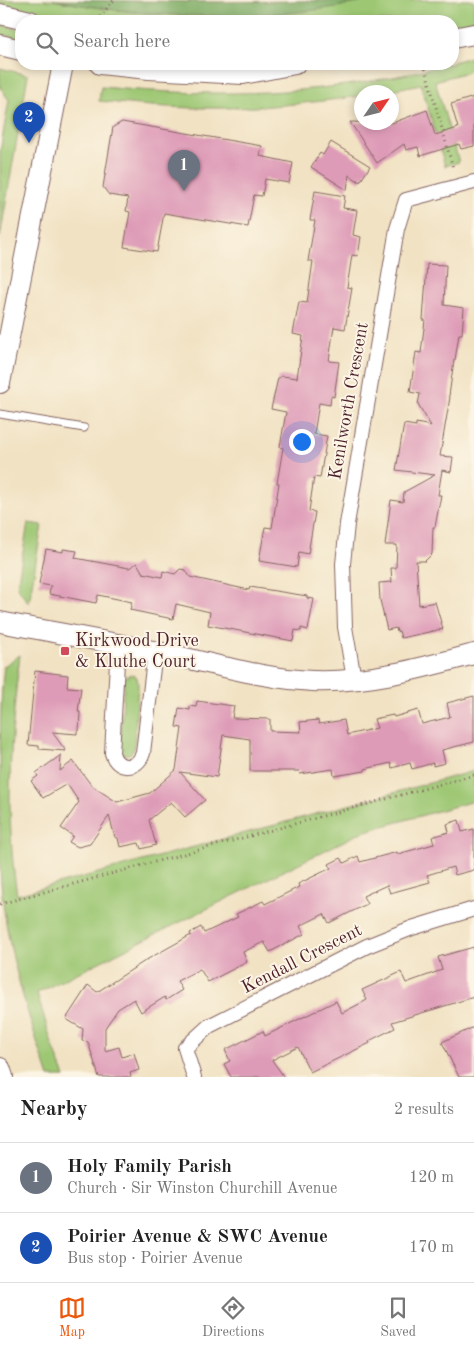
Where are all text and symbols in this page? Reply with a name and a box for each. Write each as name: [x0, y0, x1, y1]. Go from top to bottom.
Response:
search box: [15, 15, 459, 70]
icon: search: [33, 29, 61, 57]
text: Search here: [73, 33, 170, 52]
north arrow: [354, 85, 399, 130]
pin: 2: [13, 102, 45, 143]
pin: 1: [168, 150, 200, 191]
street label: Kenilworth Crescent: [326, 321, 372, 481]
your location: [289, 429, 315, 455]
place label: Kirkwood Drive & Kluthe Court: [75, 632, 199, 671]
marker: Kirkwood Drive & Kluthe Court: [59, 645, 71, 657]
street label: Kendall Crescent: [239, 921, 365, 997]
text: Nearby: [20, 1099, 88, 1120]
text: 2 results: [394, 1102, 454, 1118]
text: Holy Family Parish: [67, 1158, 232, 1177]
text: 1: [31, 1170, 41, 1186]
text: 120 m: [409, 1170, 454, 1186]
text: Church · Sir Winston Churchill Avenue: [67, 1181, 337, 1197]
text: Poirier Avenue & SWC Avenue: [67, 1228, 328, 1247]
text: 2: [31, 1240, 41, 1256]
text: 170 m: [409, 1240, 454, 1256]
text: Bus stop · Poirier Avenue: [67, 1251, 243, 1267]
tab: Map: [58, 1294, 86, 1341]
tab: Directions: [202, 1294, 264, 1341]
tab: Saved: [380, 1294, 416, 1341]

